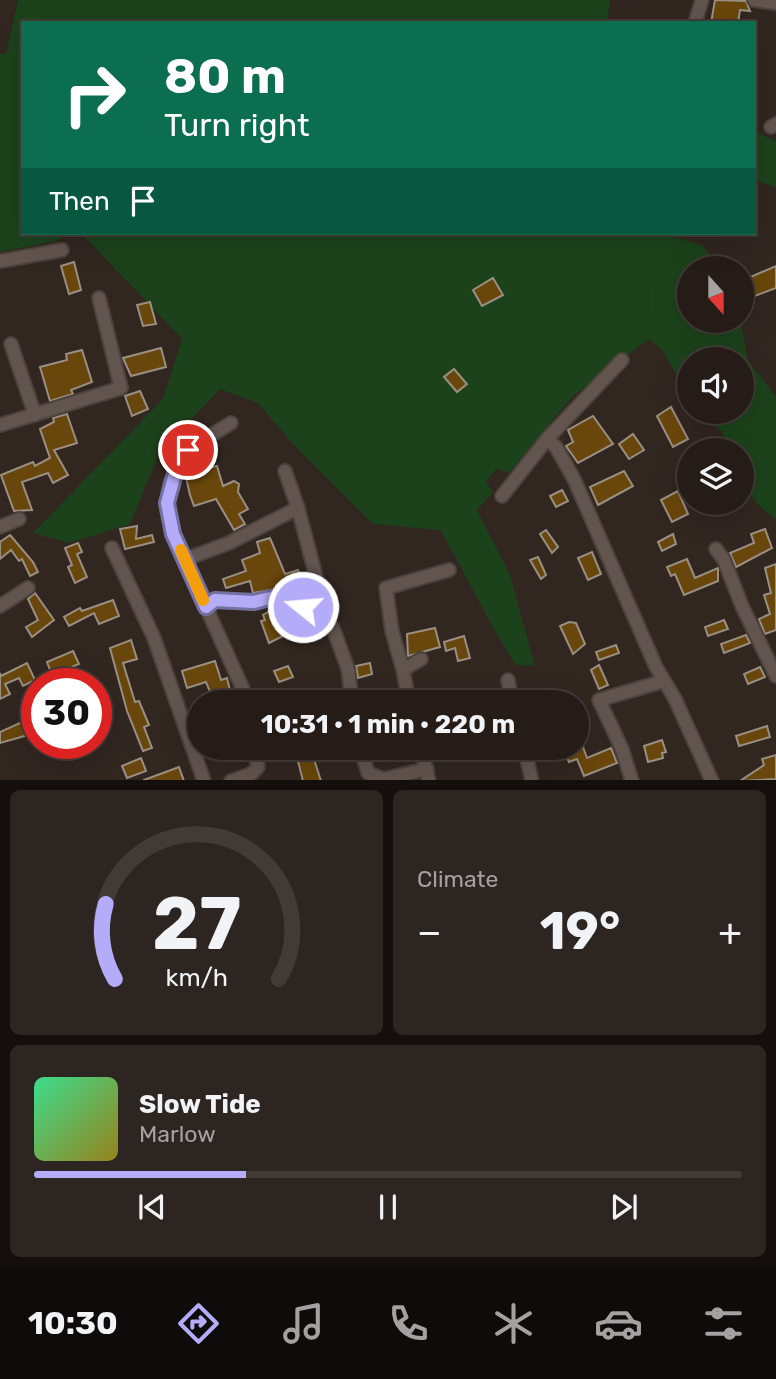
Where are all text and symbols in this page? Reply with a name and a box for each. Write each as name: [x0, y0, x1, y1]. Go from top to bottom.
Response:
text: 80 m: [164, 47, 286, 105]
icon: right: [49, 49, 140, 140]
text: Turn right: [164, 106, 309, 144]
icon: arrive: [124, 182, 162, 220]
text: Then: [49, 186, 110, 217]
north arrow: [677, 256, 754, 332]
map controls: [677, 256, 754, 515]
button: sound: [677, 347, 754, 424]
pin: [158, 420, 218, 480]
icon: arrive: [169, 431, 207, 469]
button: layers: [677, 438, 754, 515]
position arrow: [266, 570, 340, 644]
speed limit sign: 30: [21, 668, 112, 759]
text: 10:31 · 1 min · 220 m: [261, 709, 515, 740]
text: Climate: [417, 865, 498, 893]
text: 27: [152, 881, 241, 967]
text: 19°: [540, 900, 620, 962]
text: −: [417, 909, 442, 955]
text: +: [718, 909, 742, 955]
text: km/h: [165, 962, 228, 991]
text: Slow Tide: [139, 1089, 261, 1120]
text: Marlow: [139, 1120, 216, 1148]
icon: previous: [133, 1188, 171, 1226]
icon: pause: [369, 1188, 407, 1226]
icon: next: [605, 1188, 643, 1226]
icon: directions: [174, 1299, 223, 1348]
icon: music: [279, 1299, 328, 1348]
icon: phone: [384, 1299, 433, 1348]
icon: climate: [489, 1299, 538, 1348]
icon: car: [594, 1299, 643, 1348]
icon: filters: [699, 1299, 748, 1348]
text: 10:30: [28, 1304, 118, 1342]

